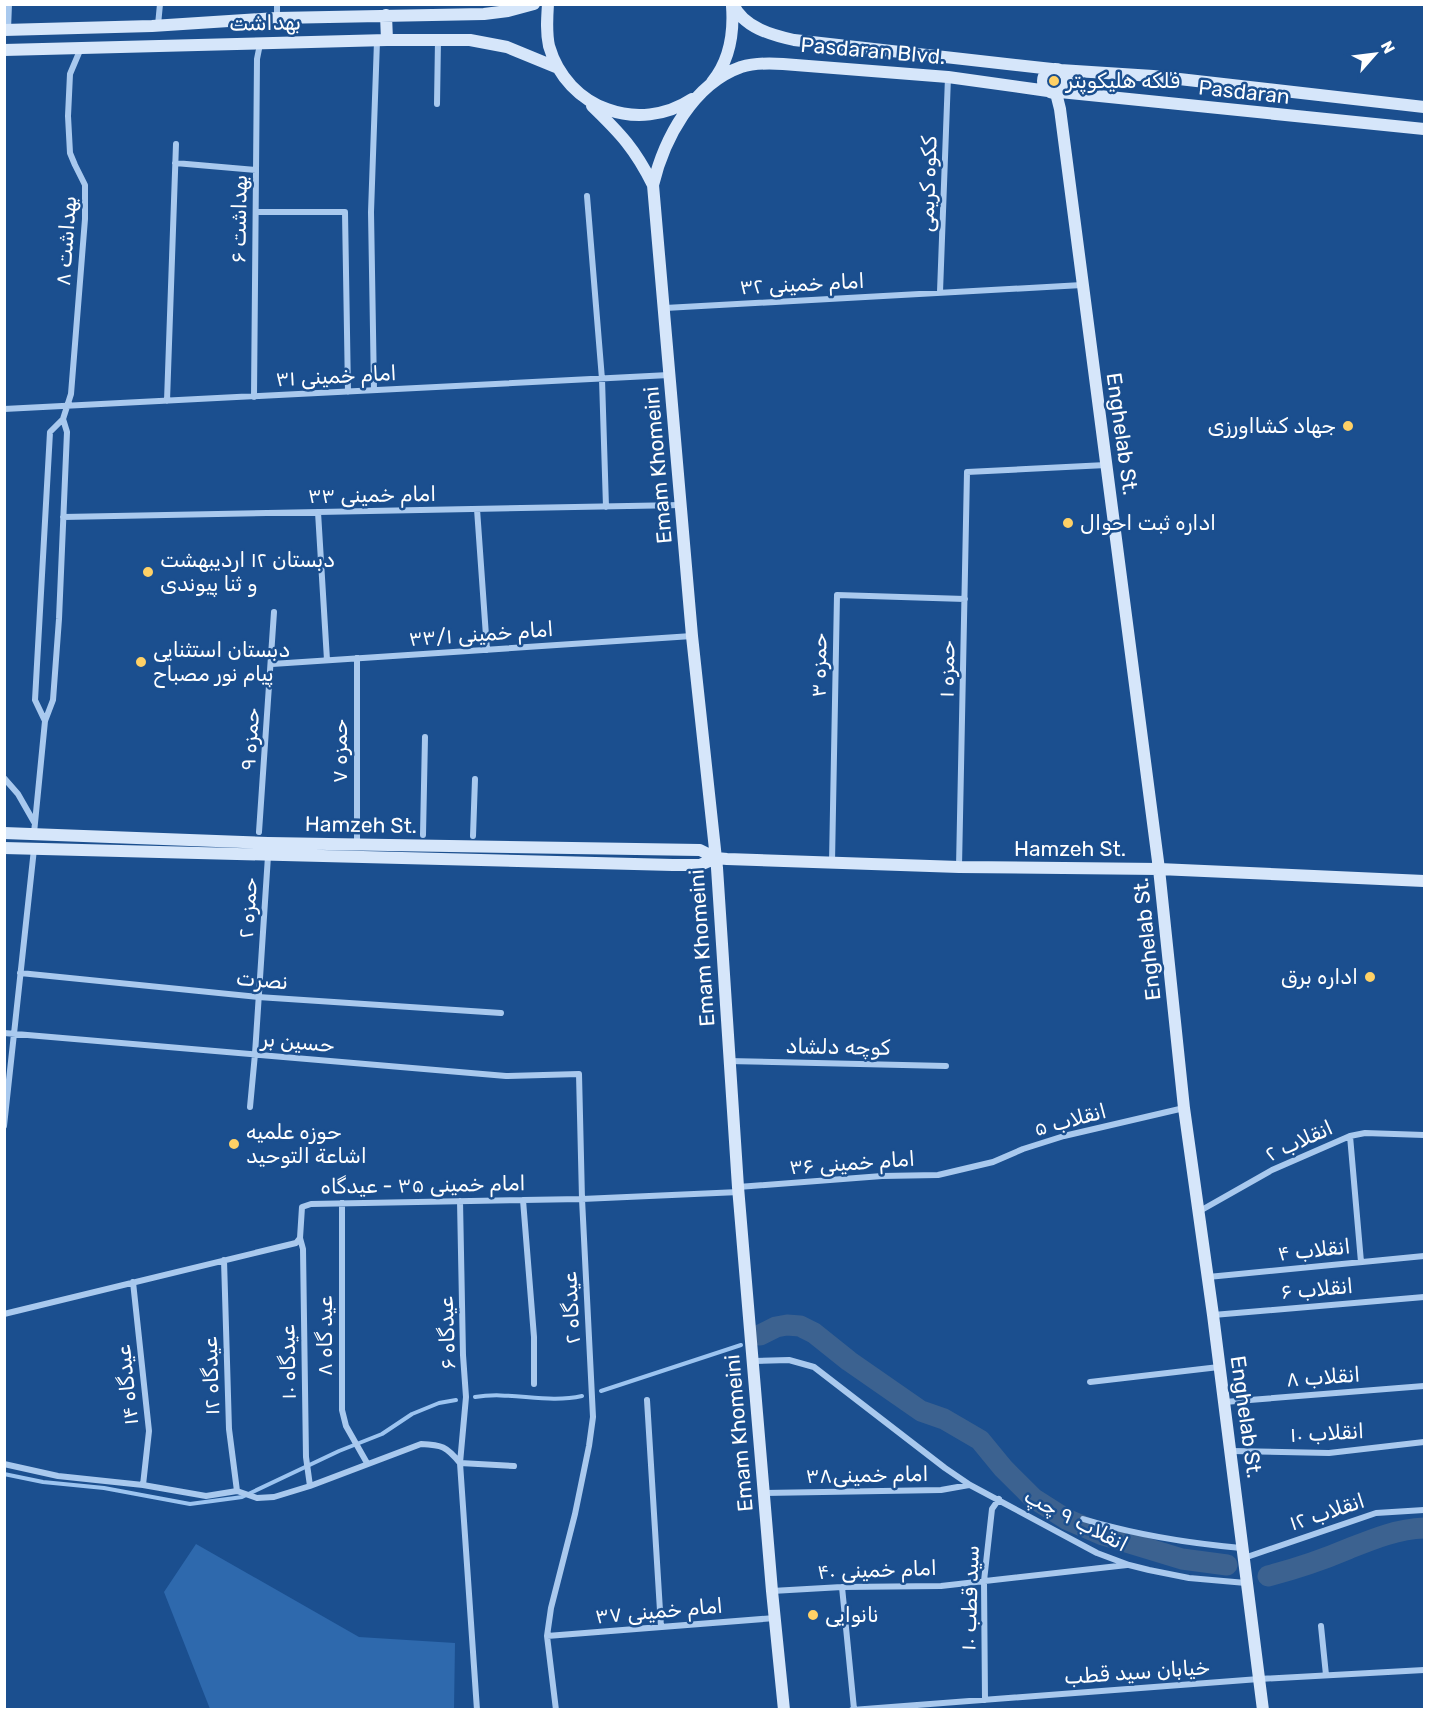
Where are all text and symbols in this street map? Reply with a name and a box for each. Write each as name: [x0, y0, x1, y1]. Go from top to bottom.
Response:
street label: بهداشت: [229, 9, 301, 36]
north arrow: [1345, 24, 1405, 84]
street label: Pasdaran Blvd.: [800, 32, 946, 69]
text: N: [1377, 38, 1399, 57]
place label: فلکه هلیکوپتر: [1064, 68, 1180, 95]
marker: فلکه هلیکوپتر: [1047, 74, 1061, 88]
street label: Pasdaran: [1197, 74, 1291, 109]
street label: ککوه کریمی: [913, 135, 942, 233]
street label: بهداشت ۶: [225, 175, 252, 263]
street label: بهداشت ۸: [50, 195, 81, 287]
street label: امام خمینی ۳۲: [739, 268, 865, 300]
street label: امام خمینی ۳۱: [275, 360, 397, 392]
street label: Enghelab St.: [1102, 371, 1143, 497]
street label: Emam Khomeini: [638, 385, 677, 545]
place label: جهاد کشااورزی: [1207, 413, 1336, 439]
marker: جهاد کشااورزی: [1341, 419, 1355, 433]
street label: امام خمینی ۳۳: [308, 481, 436, 509]
place label: اداره ثبت احوال: [1080, 510, 1216, 535]
marker: اداره ثبت احوال: [1061, 516, 1075, 530]
place label: دبستان ۱۲ اردیبهشت و ثنا پیوندی: [160, 547, 335, 598]
marker: دبستان ۱۲ اردیبهشت و ثنا پیوندی: [141, 565, 155, 579]
street label: امام خمینی ۳۳/۱: [408, 616, 554, 652]
street label: حمزه ۳: [805, 632, 832, 698]
place label: دبستان استثنایی پیام نور مصباح: [153, 637, 290, 688]
street label: حمزه ۱: [934, 640, 959, 698]
marker: دبستان استثنایی پیام نور مصباح: [134, 655, 148, 669]
street label: حمزه ۹: [235, 707, 264, 771]
street label: حمزه ۷: [327, 719, 352, 783]
street label: Hamzeh St.: [305, 811, 417, 838]
street label: Hamzeh St.: [1014, 836, 1126, 861]
street label: Emam Khomeini: [684, 869, 719, 1028]
street label: Enghelab St.: [1128, 876, 1165, 1002]
street label: حمزه ۲: [233, 877, 262, 939]
place label: اداره برق: [1281, 964, 1358, 989]
street label: نصرت: [235, 965, 289, 994]
marker: اداره برق: [1363, 970, 1377, 984]
street label: حسین بر: [258, 1026, 336, 1057]
street label: کوچه دلشاد: [785, 1033, 891, 1061]
street label: انقلاب ۵: [1031, 1098, 1109, 1141]
street label: انقلاب ۲: [1261, 1115, 1336, 1166]
place label: حوزه علمیه اشاعة التوحید: [246, 1119, 367, 1168]
marker: حوزه علمیه اشاعة التوحید: [227, 1137, 241, 1151]
street label: امام خمینی ۳۶: [788, 1146, 916, 1180]
street label: امام خمینی ۳۵ - عیدگاه: [320, 1170, 526, 1200]
street label: انقلاب ۴: [1276, 1233, 1351, 1266]
street label: عیدگاه ۲: [556, 1271, 585, 1345]
street label: انقلاب ۶: [1280, 1273, 1354, 1304]
street label: عید گاه ۸: [312, 1296, 337, 1376]
street label: عیدگاه ۶: [433, 1296, 460, 1370]
street label: عیدگاه ۱۰: [274, 1324, 301, 1400]
street label: عیدگاه ۱۲: [197, 1336, 224, 1416]
street label: عیدگاه ۱۴: [110, 1344, 143, 1426]
street label: Emam Khomeini: [719, 1353, 758, 1513]
street label: Enghelab St.: [1226, 1354, 1267, 1480]
street label: انقلاب ۸: [1285, 1361, 1361, 1392]
street label: انقلاب ۱۰: [1289, 1418, 1365, 1447]
street label: امام خمینی۳۸: [805, 1461, 929, 1489]
street label: انقلاب ۹ چپ: [1019, 1483, 1132, 1558]
street label: انقلاب ۱۲: [1286, 1488, 1368, 1535]
street label: سید قطب ۱۰: [955, 1545, 984, 1651]
street label: امام خمینی ۴۰: [817, 1555, 937, 1585]
street label: امام خمینی ۳۷: [594, 1592, 724, 1630]
place label: نانوایی: [825, 1602, 879, 1627]
marker: نانوایی: [806, 1608, 820, 1622]
street label: خیابان سید قطب: [1063, 1654, 1211, 1689]

